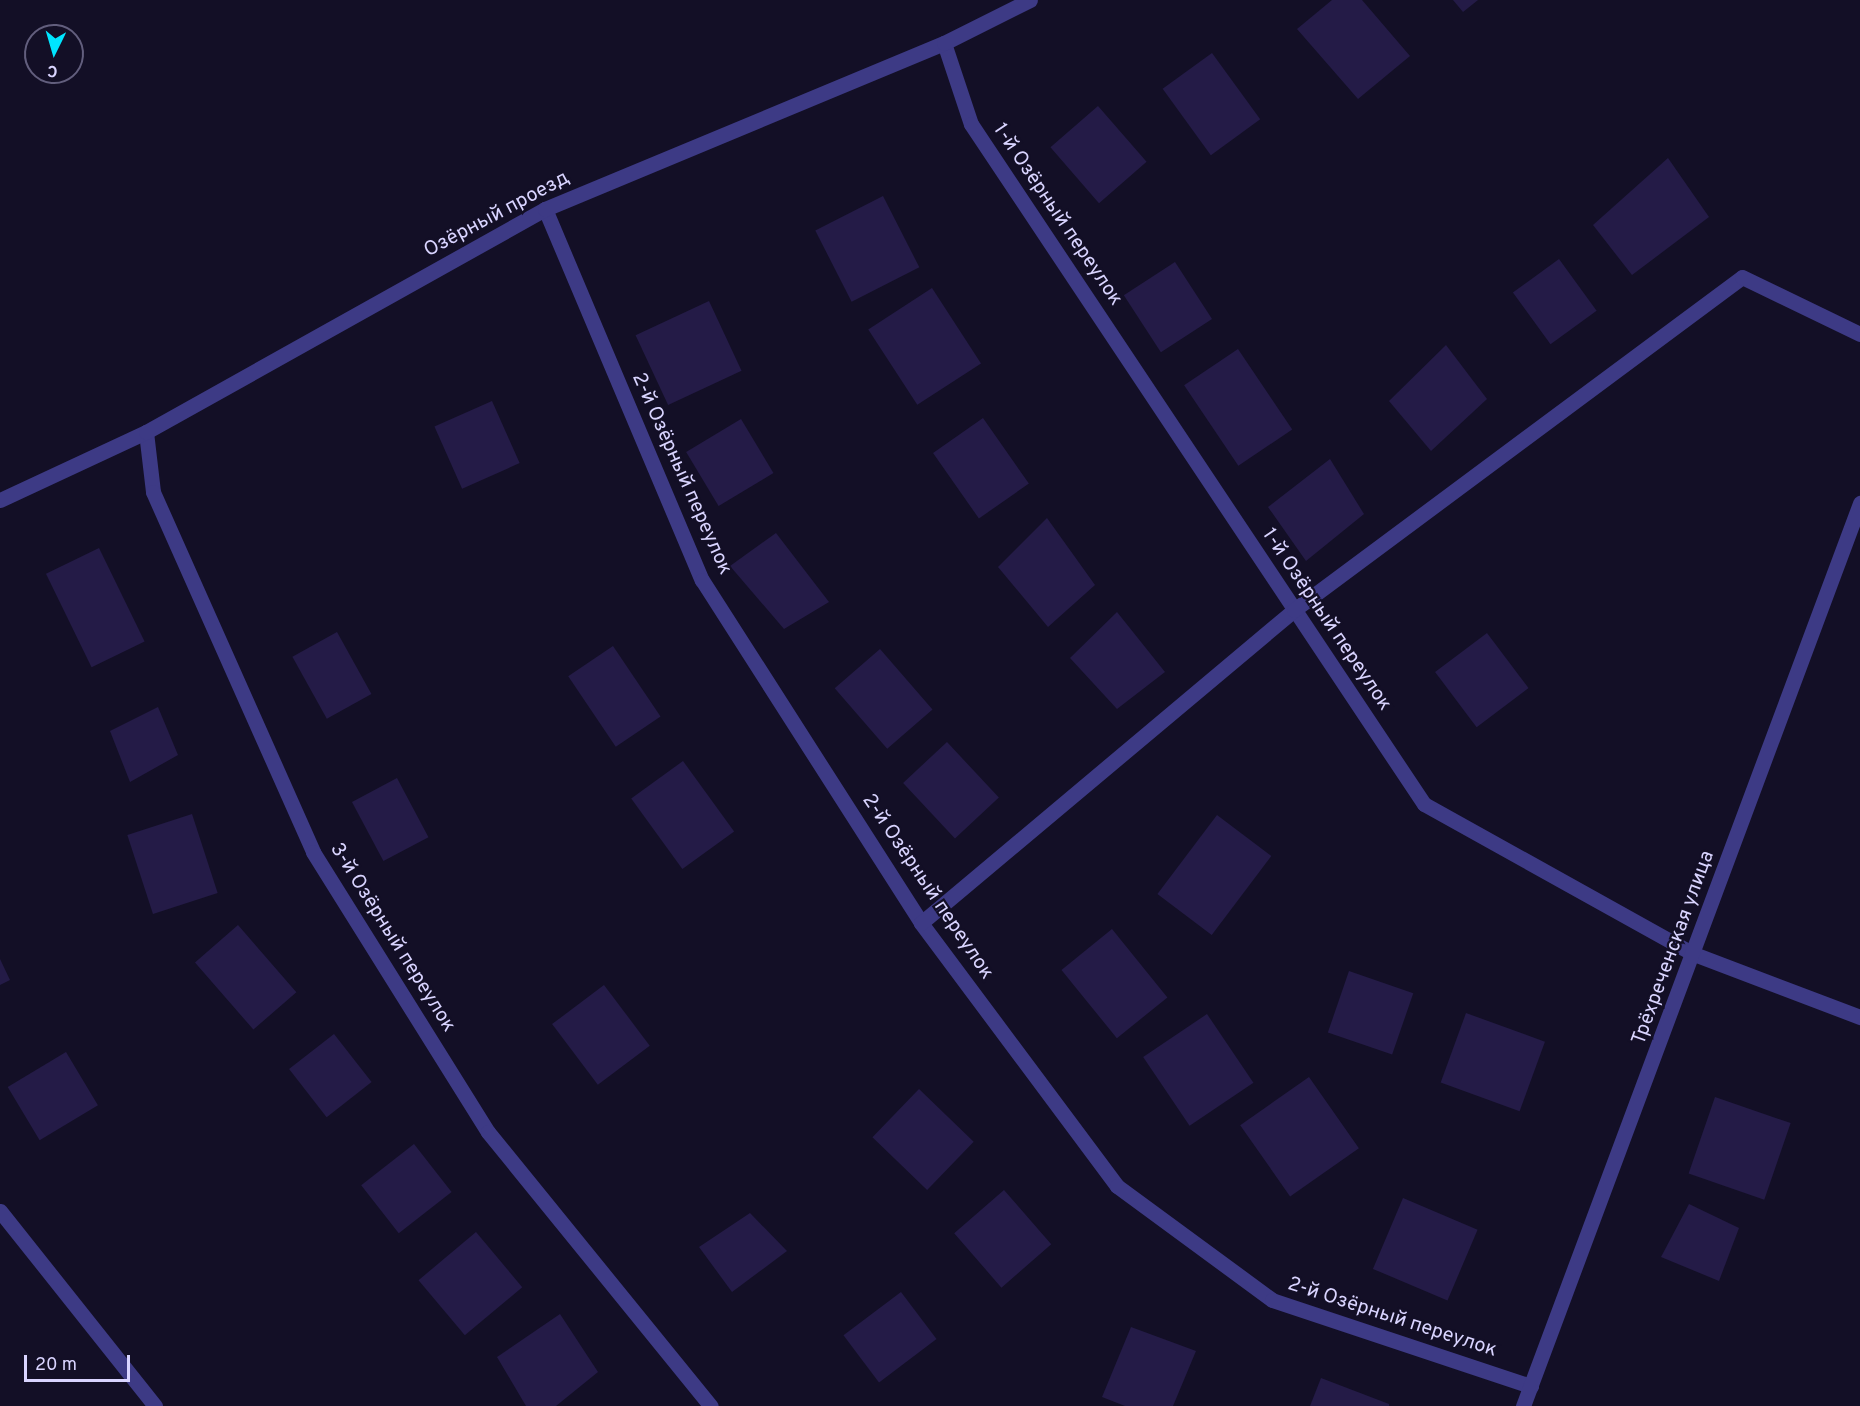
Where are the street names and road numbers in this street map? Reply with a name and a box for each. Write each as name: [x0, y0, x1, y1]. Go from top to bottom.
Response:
street label: 1-й Озёрный переулок: [987, 119, 1127, 311]
street label: Озёрный проезд: [420, 167, 574, 263]
street label: 2-й Озёрный переулок: [626, 369, 736, 579]
street label: 1-й Озёрный переулок: [1256, 524, 1396, 716]
street label: 2-й Озёрный переулок: [856, 790, 998, 984]
street label: 3-й Озёрный переулок: [324, 839, 460, 1037]
street label: Трёхреченская улица: [1628, 848, 1720, 1048]
street label: 2-й Озёрный переулок: [1284, 1273, 1500, 1363]

